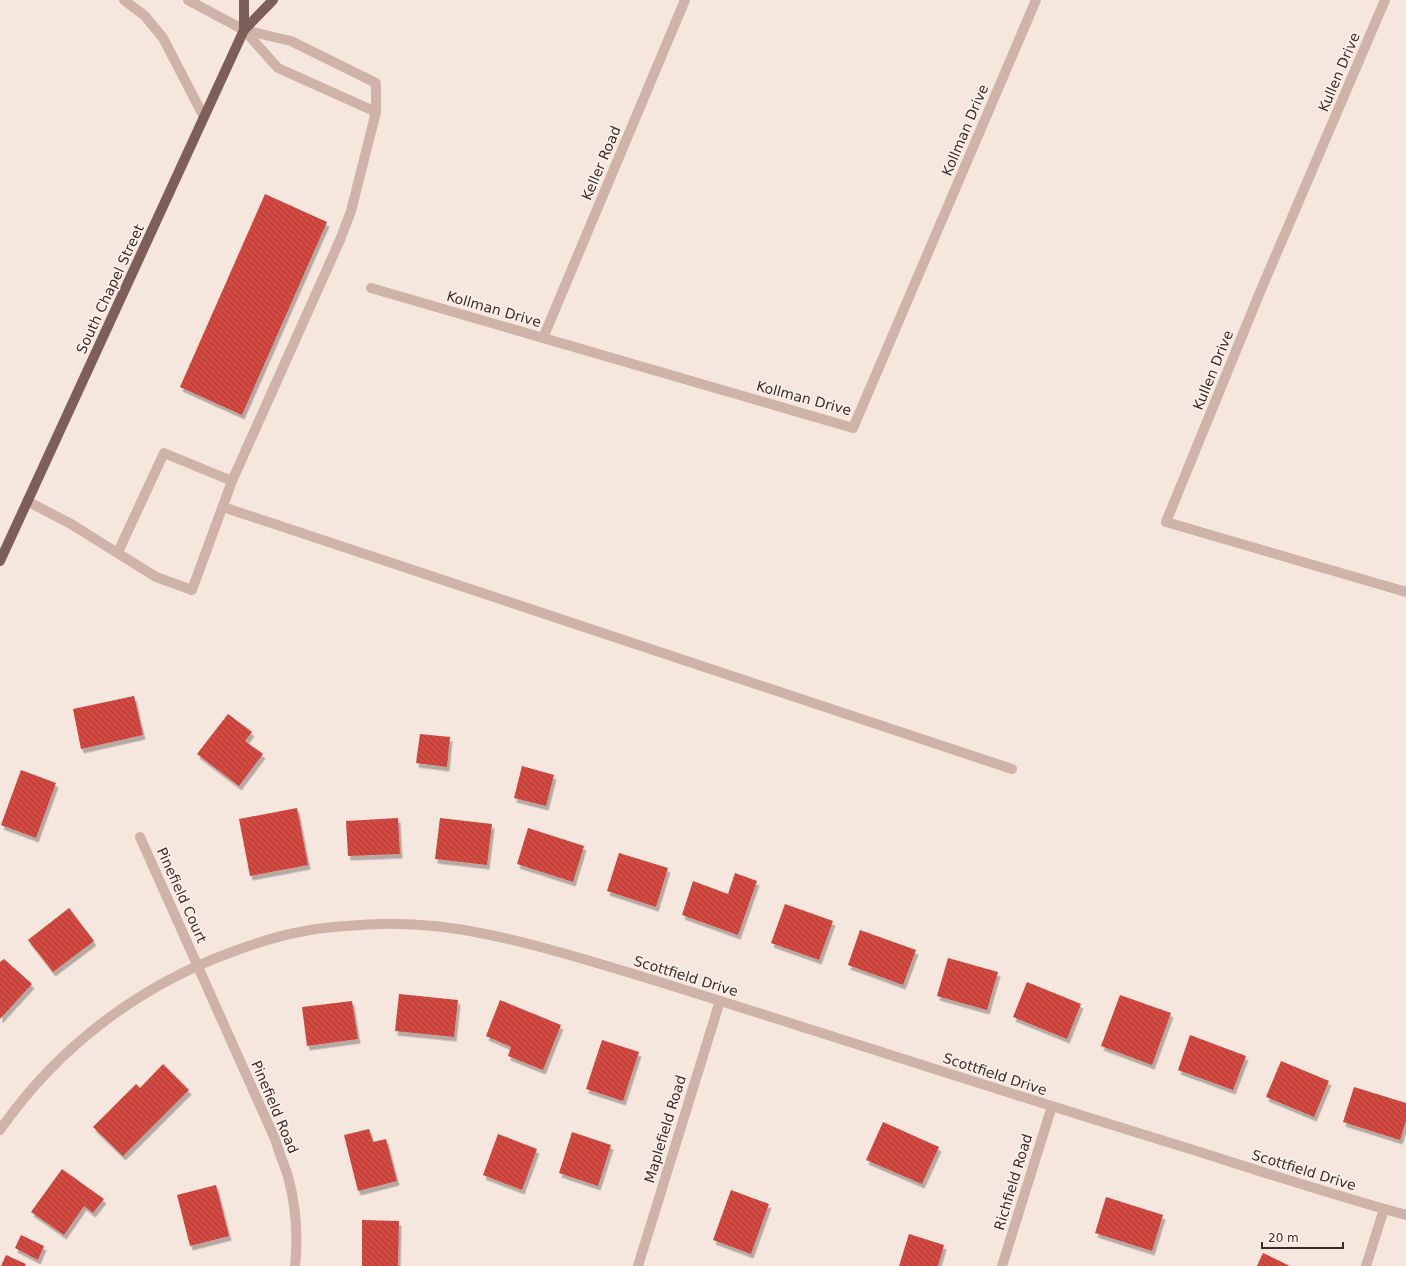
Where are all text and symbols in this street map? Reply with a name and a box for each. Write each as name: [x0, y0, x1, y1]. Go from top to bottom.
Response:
street label: Kullen Drive: [1315, 30, 1363, 114]
street label: Kollman Drive: [939, 82, 991, 178]
street label: Keller Road: [578, 124, 624, 202]
street label: South Chapel Street: [73, 221, 147, 356]
street label: Kollman Drive: [445, 288, 543, 330]
street label: Kullen Drive: [1190, 328, 1236, 412]
street label: Kollman Drive: [755, 378, 853, 418]
street label: Pinefield Court: [154, 845, 210, 946]
street label: Scottfield Drive: [632, 953, 740, 999]
street label: Scottfield Drive: [941, 1050, 1049, 1098]
street label: Pinefield Road: [248, 1058, 302, 1156]
street label: Maplefield Road: [641, 1073, 689, 1185]
street label: Richfield Road: [991, 1132, 1035, 1232]
street label: Scottfield Drive: [1250, 1147, 1358, 1193]
scale bar: [1262, 1224, 1343, 1250]
text: 20 m: [1268, 1231, 1299, 1245]

